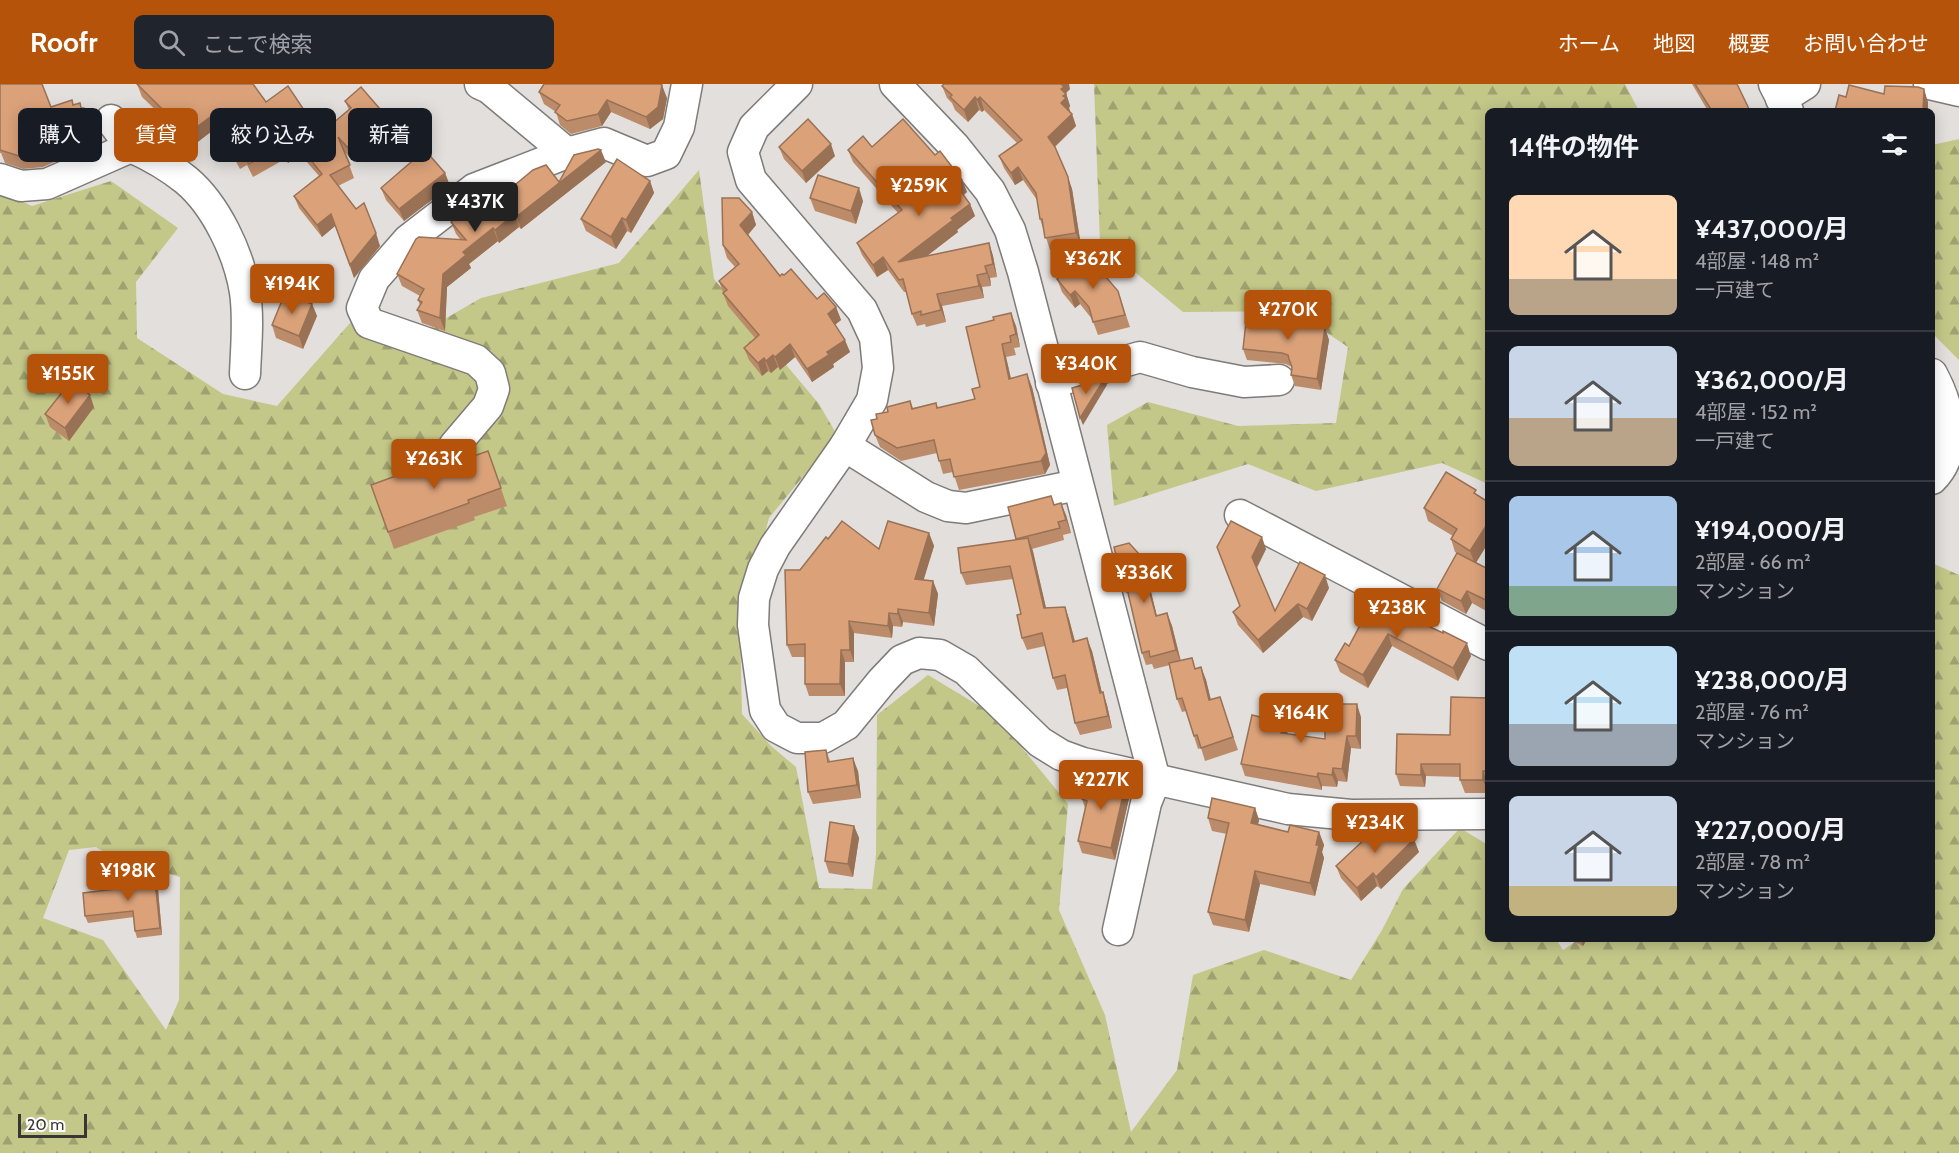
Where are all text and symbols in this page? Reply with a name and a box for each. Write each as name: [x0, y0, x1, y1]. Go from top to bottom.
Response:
search box: [134, 15, 554, 69]
text: Roofr: [30, 25, 98, 59]
icon: search: [155, 26, 188, 59]
text: ここで検索: [203, 31, 313, 58]
text: ホーム: [1558, 31, 1620, 56]
text: 地図: [1653, 31, 1695, 56]
text: 概要: [1728, 31, 1770, 56]
text: お問い合わせ: [1803, 31, 1929, 56]
chip: 購入: [18, 108, 102, 162]
chip: 賃貸: [114, 108, 198, 162]
chip: 絞り込み: [210, 108, 336, 162]
chip: 新着: [348, 108, 432, 162]
icon: filters: [1878, 128, 1911, 161]
text: 14件の物件: [1509, 131, 1639, 163]
pin: ¥259K: [877, 166, 961, 217]
text: ¥259K: [890, 173, 948, 197]
pin: ¥437K: [433, 182, 517, 233]
text: ¥437K: [446, 189, 504, 213]
text: ¥437,000/月: [1695, 213, 1849, 245]
icon: home: [1557, 219, 1629, 291]
pin: ¥362K: [1051, 239, 1135, 290]
text: ¥362K: [1064, 246, 1122, 270]
text: 4部屋 · 148 m²: [1695, 249, 1819, 273]
pin: ¥194K: [250, 264, 334, 315]
text: ¥194K: [264, 271, 320, 295]
text: 一戸建て: [1695, 278, 1775, 302]
pin: ¥270K: [1246, 290, 1330, 341]
text: ¥270K: [1258, 297, 1318, 321]
pin: ¥340K: [1044, 344, 1128, 395]
text: ¥340K: [1055, 351, 1117, 375]
pin: ¥155K: [26, 354, 110, 405]
text: ¥155K: [41, 361, 95, 385]
text: ¥362,000/月: [1695, 364, 1849, 396]
icon: home: [1557, 370, 1629, 442]
text: 4部屋 · 152 m²: [1695, 400, 1817, 424]
text: 一戸建て: [1695, 429, 1775, 453]
pin: ¥263K: [392, 439, 476, 490]
text: ¥263K: [405, 446, 463, 470]
text: ¥194,000/月: [1695, 514, 1847, 546]
icon: home: [1557, 520, 1629, 592]
text: 2部屋 · 66 m²: [1695, 550, 1811, 574]
pin: ¥336K: [1102, 553, 1186, 604]
text: ¥336K: [1115, 560, 1173, 584]
text: マンション: [1695, 579, 1795, 603]
pin: ¥238K: [1355, 588, 1439, 639]
text: ¥238K: [1368, 595, 1426, 619]
text: ¥238,000/月: [1695, 664, 1850, 696]
icon: home: [1557, 670, 1629, 742]
pin: ¥164K: [1259, 693, 1343, 744]
text: ¥164K: [1273, 700, 1329, 724]
text: 2部屋 · 76 m²: [1695, 700, 1809, 724]
text: マンション: [1695, 729, 1795, 753]
pin: ¥227K: [1059, 760, 1143, 811]
text: ¥227K: [1073, 767, 1129, 791]
pin: ¥234K: [1333, 803, 1417, 854]
text: ¥234K: [1346, 810, 1404, 834]
text: ¥227,000/月: [1695, 814, 1846, 846]
icon: home: [1557, 820, 1629, 892]
text: 2部屋 · 78 m²: [1695, 850, 1810, 874]
pin: ¥198K: [86, 851, 170, 902]
text: ¥198K: [100, 858, 156, 882]
text: マンション: [1695, 879, 1795, 903]
scale bar: [18, 1111, 87, 1138]
text: 20 m: [27, 1115, 64, 1134]

